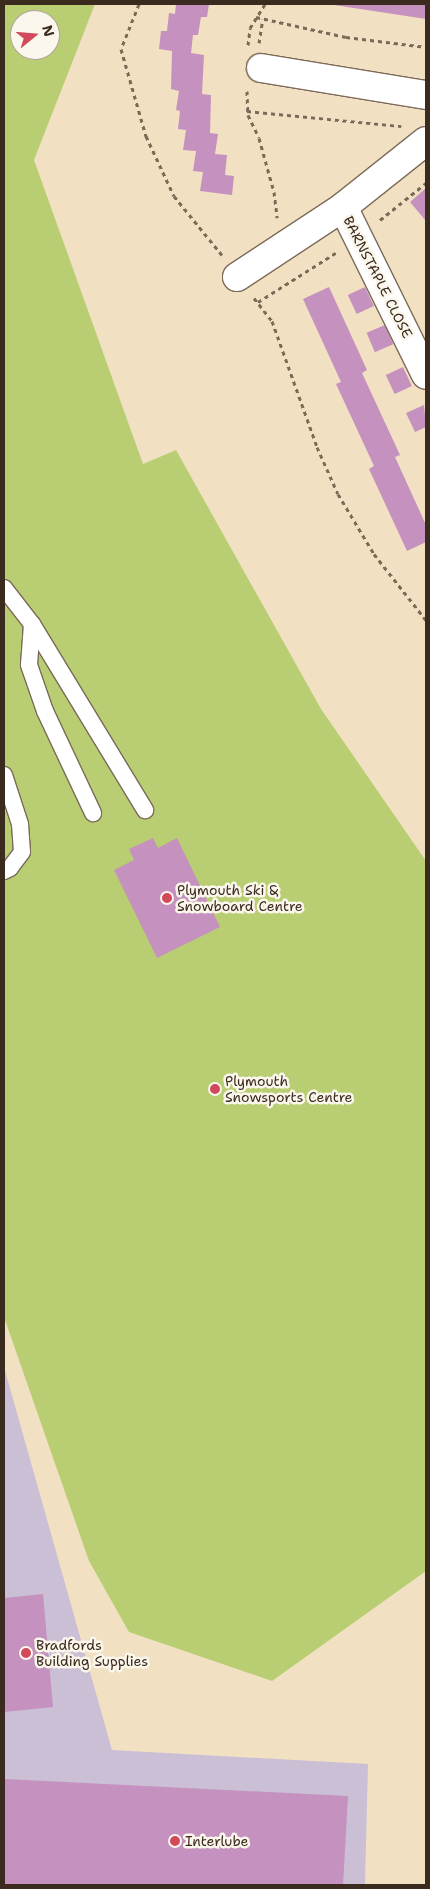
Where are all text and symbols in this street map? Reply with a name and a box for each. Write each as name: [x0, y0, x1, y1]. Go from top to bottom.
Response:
north arrow: [10, 10, 60, 60]
text: N: [38, 23, 59, 39]
street label: BARNSTAPLE CLOSE: [340, 213, 416, 341]
place label: Plymouth Ski & Snowboard Centre: [177, 882, 303, 914]
marker: Plymouth Ski & Snowboard Centre: [161, 892, 173, 904]
place label: Plymouth Snowsports Centre: [225, 1073, 353, 1106]
marker: Plymouth Snowsports Centre: [209, 1083, 221, 1095]
place label: Bradfords Building Supplies: [36, 1637, 148, 1670]
marker: Bradfords Building Supplies: [20, 1647, 32, 1659]
place label: Interlube: [185, 1833, 249, 1849]
marker: Interlube: [169, 1835, 181, 1847]

